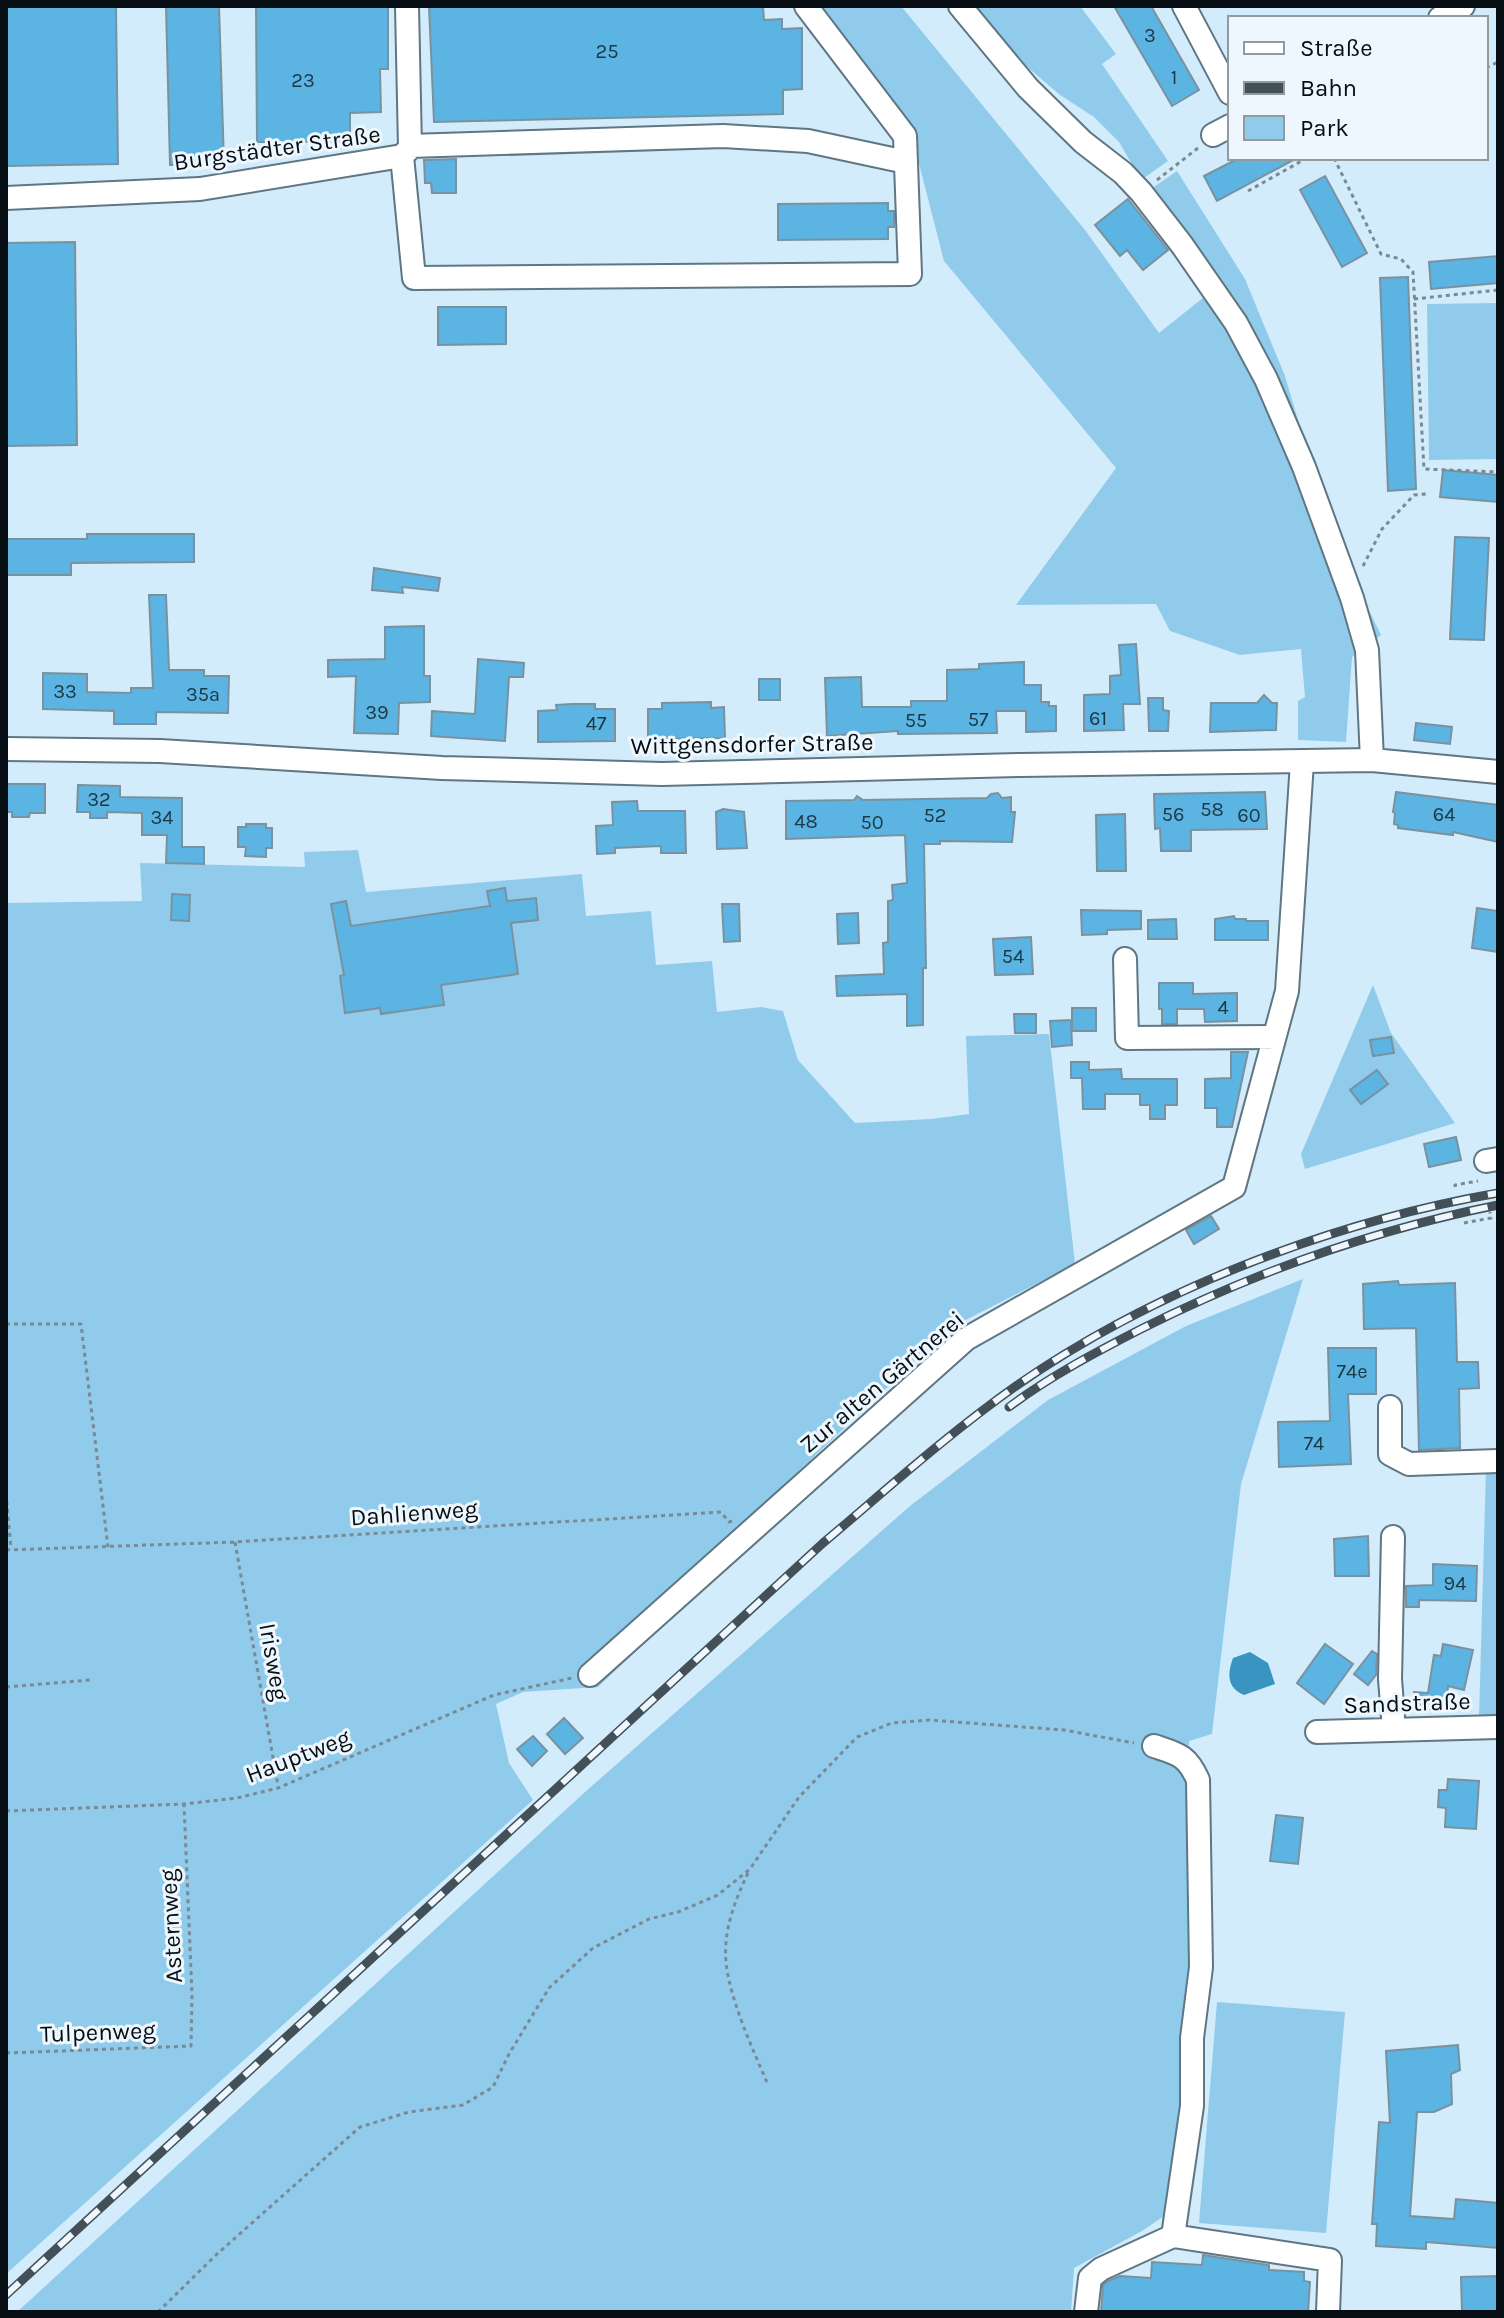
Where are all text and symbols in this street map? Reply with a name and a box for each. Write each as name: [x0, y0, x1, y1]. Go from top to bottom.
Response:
legend: [1228, 16, 1488, 160]
house number: 3: [1144, 24, 1156, 47]
text: Straße: [1300, 34, 1372, 62]
house number: 25: [596, 40, 618, 63]
house number: 1: [1171, 66, 1177, 89]
house number: 23: [291, 69, 315, 92]
text: Bahn: [1300, 74, 1357, 102]
text: Park: [1300, 114, 1349, 142]
street label: Burgstädter Straße: [172, 120, 382, 176]
house number: 33: [53, 680, 77, 703]
house number: 35a: [186, 683, 220, 706]
house number: 39: [365, 701, 389, 724]
house number: 61: [1089, 707, 1107, 730]
house number: 57: [968, 708, 989, 731]
house number: 55: [905, 709, 927, 732]
house number: 47: [586, 712, 607, 735]
street label: Wittgensdorfer Straße: [630, 728, 874, 760]
house number: 32: [87, 788, 111, 811]
house number: 58: [1200, 798, 1224, 821]
house number: 56: [1162, 803, 1184, 826]
house number: 64: [1433, 803, 1455, 826]
house number: 52: [924, 804, 946, 827]
house number: 60: [1237, 804, 1261, 827]
house number: 34: [151, 806, 173, 829]
house number: 48: [794, 810, 818, 833]
house number: 50: [860, 811, 884, 834]
house number: 54: [1002, 945, 1024, 968]
house number: 4: [1217, 996, 1229, 1019]
street label: Zur alten Gärtnerei: [794, 1305, 970, 1459]
house number: 74e: [1337, 1360, 1367, 1383]
house number: 74: [1304, 1432, 1324, 1455]
street label: Dahlienweg: [349, 1495, 479, 1531]
house number: 94: [1444, 1572, 1466, 1595]
street label: Irisweg: [253, 1621, 295, 1703]
street label: Sandstraße: [1343, 1687, 1471, 1719]
street label: Hauptweg: [242, 1723, 355, 1789]
street label: Asternweg: [154, 1868, 188, 1984]
street label: Tulpenweg: [40, 2016, 157, 2048]

